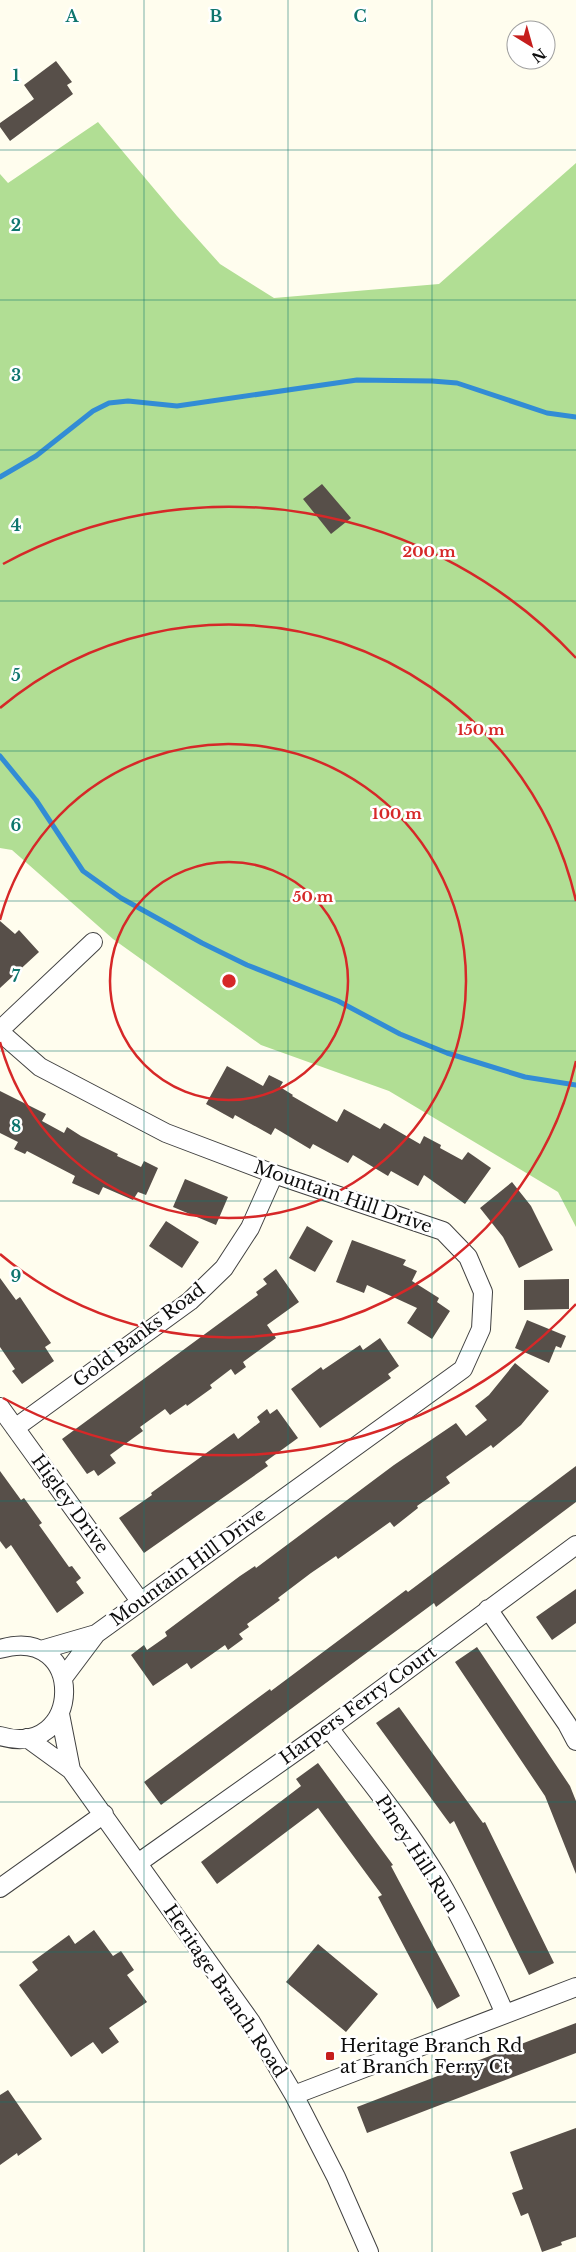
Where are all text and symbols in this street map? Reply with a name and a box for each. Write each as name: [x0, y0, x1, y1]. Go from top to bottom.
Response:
text: A: [65, 6, 80, 26]
text: B: [210, 6, 223, 26]
text: C: [353, 6, 367, 26]
north arrow: [506, 20, 556, 70]
text: N: [528, 44, 549, 67]
text: 1: [13, 65, 20, 85]
text: 2: [11, 215, 21, 235]
text: 3: [11, 365, 21, 385]
text: 4: [11, 515, 21, 535]
text: 200 m: [403, 542, 456, 561]
text: 5: [11, 665, 21, 685]
text: 150 m: [457, 720, 505, 739]
text: 100 m: [372, 804, 422, 823]
text: 6: [11, 815, 22, 835]
text: 50 m: [293, 887, 334, 906]
text: 7: [12, 966, 21, 986]
centre of rings: [220, 972, 238, 990]
text: 8: [11, 1116, 21, 1136]
street label: Mountain Hill Drive: [251, 1156, 435, 1238]
text: 9: [11, 1266, 22, 1286]
street label: Gold Banks Road: [69, 1278, 209, 1392]
street label: Higley Drive: [27, 1450, 113, 1558]
street label: Mountain Hill Drive: [106, 1503, 270, 1631]
street label: Harpers Ferry Court: [275, 1641, 441, 1769]
street label: Piney Hill Run: [371, 1791, 463, 1917]
street label: Heritage Branch Road: [159, 1900, 291, 2082]
place label: Heritage Branch Rd at Branch Ferry Ct: [340, 2035, 522, 2078]
marker: Heritage Branch Rd at Branch Ferry Ct: [324, 2050, 336, 2062]

